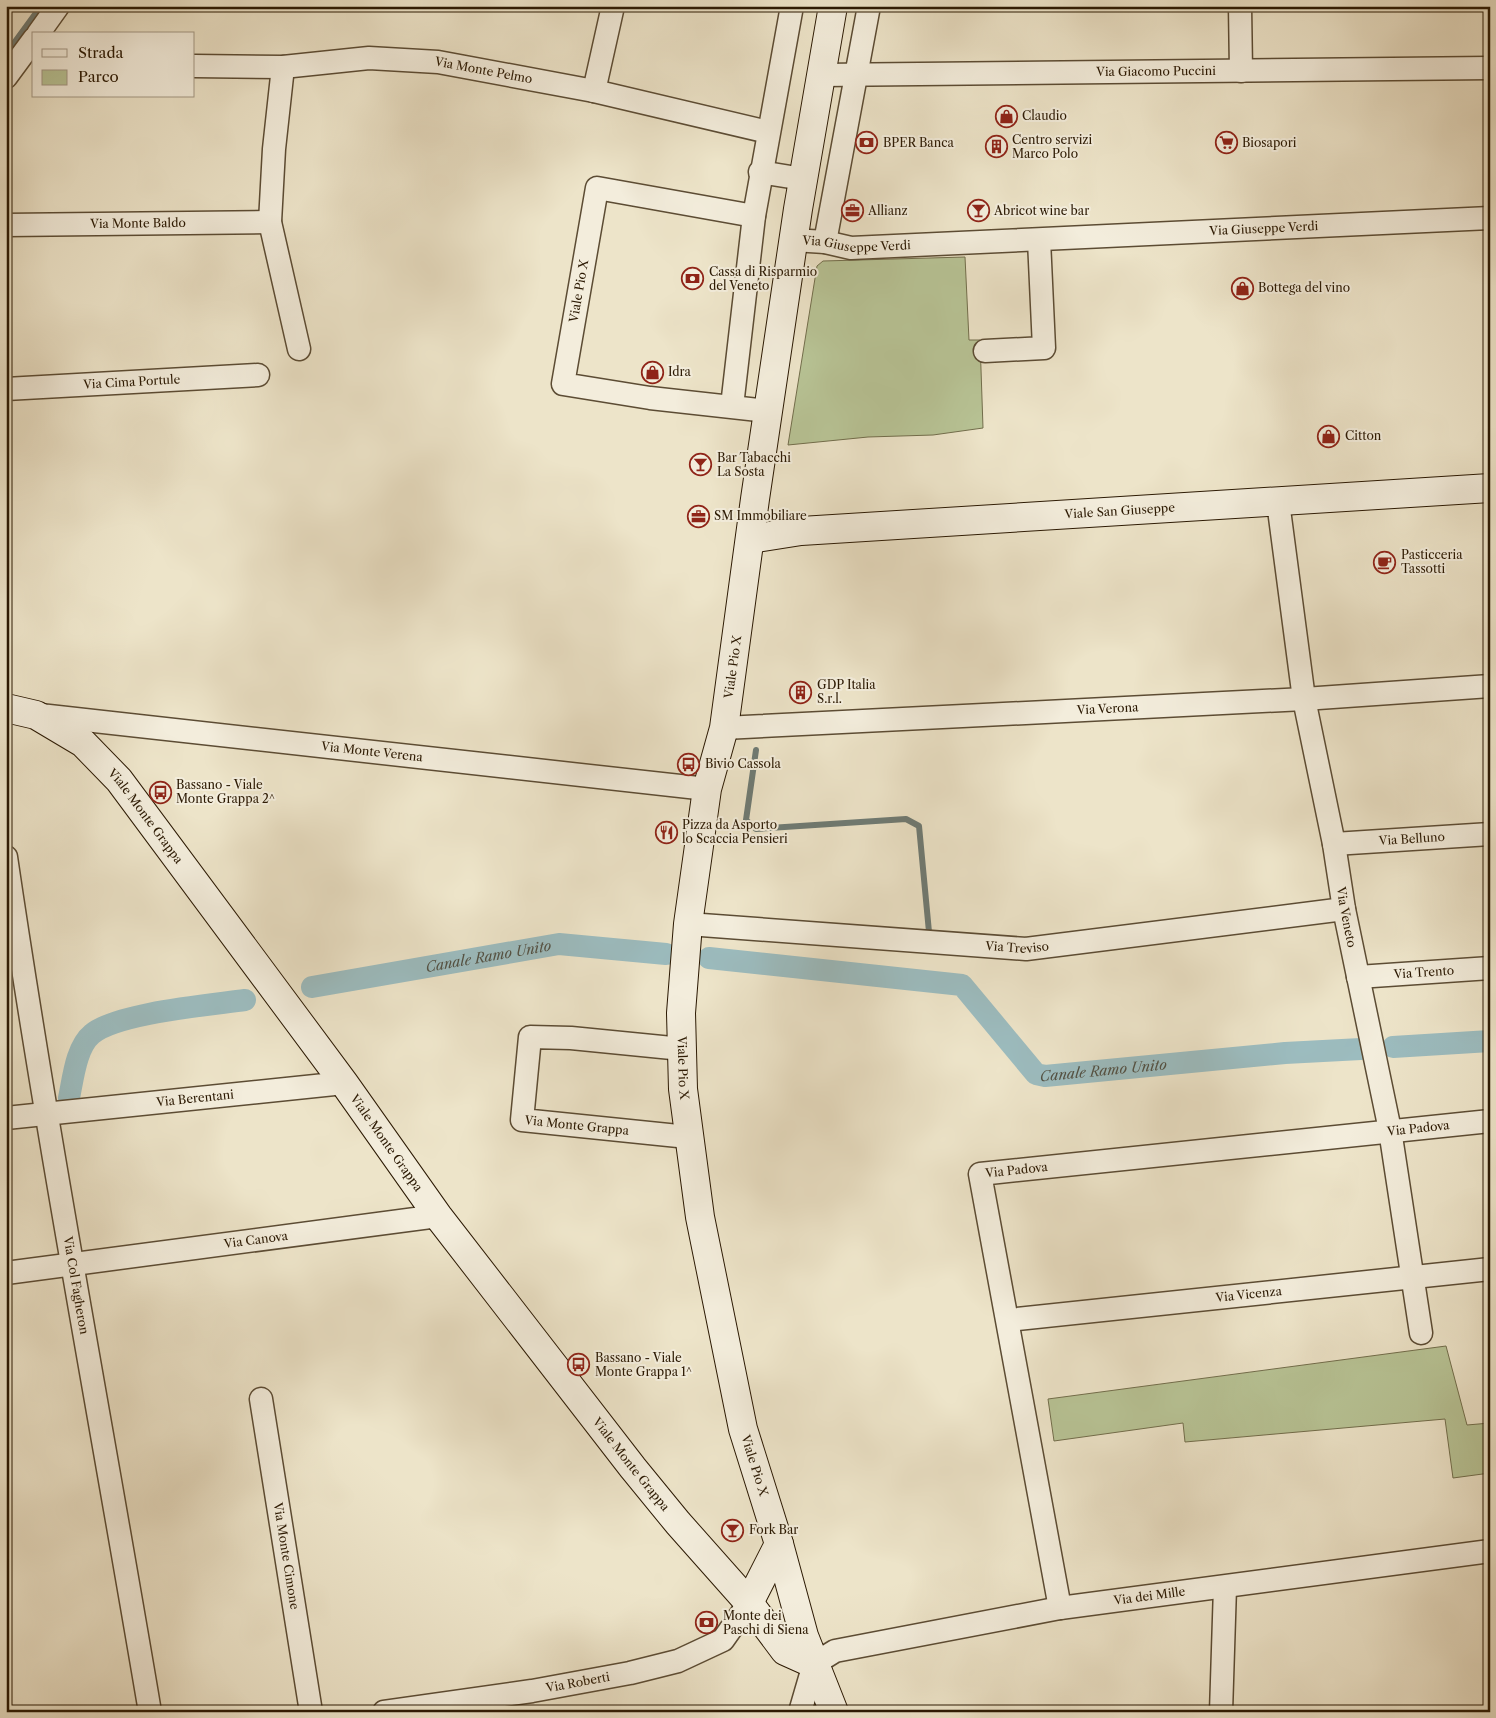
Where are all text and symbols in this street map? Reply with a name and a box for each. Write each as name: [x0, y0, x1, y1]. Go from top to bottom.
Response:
legend: [32, 32, 195, 98]
text: Strada: [78, 43, 124, 62]
street label: Via Monte Pelmo: [433, 53, 534, 86]
street label: Via Giacomo Puccini: [1095, 63, 1216, 79]
text: Parco: [78, 67, 119, 86]
shop icon: Claudio: [994, 104, 1018, 128]
place label: Claudio: [1022, 108, 1067, 123]
bank icon: BPER Banca: [855, 131, 879, 155]
supermarket icon: Biosapori: [1214, 131, 1238, 155]
place label: Centro servizi Marco Polo: [1012, 132, 1093, 161]
place label: BPER Banca: [883, 135, 954, 150]
building icon: Centro servizi Marco Polo: [984, 135, 1008, 159]
place label: Biosapori: [1242, 135, 1297, 150]
office icon: Allianz: [840, 199, 864, 223]
bar icon: Abricot wine bar: [966, 199, 990, 223]
place label: Allianz: [867, 203, 908, 218]
place label: Abricot wine bar: [993, 203, 1089, 218]
street label: Via Monte Baldo: [89, 215, 186, 231]
street label: Via Giuseppe Verdi: [1208, 218, 1319, 238]
street label: Via Giuseppe Verdi: [801, 233, 911, 255]
street label: Viale Pio X: [565, 258, 592, 324]
place label: Cassa di Risparmio del Veneto: [709, 264, 817, 293]
bank icon: Cassa di Risparmio del Veneto: [681, 267, 705, 291]
shop icon: Bottega del vino: [1230, 276, 1254, 300]
place label: Bottega del vino: [1258, 280, 1350, 295]
shop icon: Idra: [640, 360, 664, 384]
place label: Idra: [668, 364, 692, 379]
street label: Via Cima Portule: [82, 371, 181, 392]
shop icon: Citton: [1317, 424, 1341, 448]
place label: Citton: [1345, 428, 1382, 443]
place label: Bar Tabacchi La Sosta: [717, 450, 791, 479]
bar icon: Bar Tabacchi La Sosta: [689, 453, 713, 477]
street label: Viale San Giuseppe: [1063, 500, 1176, 522]
office icon: SM Immobiliare: [686, 504, 710, 528]
place label: SM Immobiliare: [714, 508, 807, 523]
place label: Pasticceria Tassotti: [1401, 547, 1463, 576]
cafe icon: Pasticceria Tassotti: [1373, 550, 1397, 574]
street label: Viale Pio X: [721, 634, 744, 700]
place label: GDP Italia S.r.l.: [817, 677, 876, 706]
building icon: GDP Italia S.r.l.: [789, 680, 813, 704]
street label: Via Verona: [1075, 699, 1139, 717]
street label: Via Monte Verena: [320, 738, 424, 764]
bus stop icon: Bivio Cassola: [677, 752, 701, 776]
place label: Bivio Cassola: [705, 756, 782, 771]
street label: Viale Monte Grappa: [104, 765, 187, 867]
place label: Bassano - Viale Monte Grappa 2^: [176, 777, 275, 806]
bus stop icon: Bassano - Viale Monte Grappa 2^: [148, 780, 172, 804]
place label: Pizza da Asporto lo Scaccia Pensieri: [682, 817, 788, 846]
restaurant icon: Pizza da Asporto lo Scaccia Pensieri: [654, 820, 678, 844]
street label: Via Belluno: [1377, 829, 1445, 848]
street label: Via Veneto: [1334, 885, 1360, 949]
water label: Canale Ramo Unito: [424, 936, 553, 976]
street label: Via Treviso: [984, 938, 1050, 956]
street label: Via Trento: [1392, 962, 1454, 982]
street label: Viale Pio X: [675, 1035, 692, 1101]
water label: Canale Ramo Unito: [1039, 1055, 1168, 1085]
street label: Via Berentani: [155, 1086, 235, 1110]
street label: Viale Monte Grappa: [347, 1090, 427, 1195]
street label: Via Monte Grappa: [523, 1112, 630, 1138]
street label: Via Padova: [1385, 1117, 1451, 1139]
street label: Via Padova: [984, 1159, 1049, 1181]
street label: Via Canova: [222, 1228, 289, 1251]
street label: Via Col Fagheron: [60, 1234, 92, 1336]
street label: Via Vicenza: [1214, 1283, 1283, 1305]
place label: Bassano - Viale Monte Grappa 1^: [595, 1350, 692, 1379]
bus stop icon: Bassano - Viale Monte Grappa 1^: [567, 1353, 591, 1377]
street label: Viale Monte Grappa: [589, 1414, 674, 1514]
street label: Viale Pio X: [738, 1432, 772, 1499]
street label: Via Monte Cimone: [270, 1500, 303, 1611]
bar icon: Fork Bar: [721, 1518, 745, 1542]
place label: Fork Bar: [749, 1522, 798, 1537]
street label: Via dei Mille: [1112, 1583, 1186, 1608]
place label: Monte dei Paschi di Siena: [723, 1608, 809, 1637]
bank icon: Monte dei Paschi di Siena: [695, 1611, 719, 1635]
street label: Via Roberti: [544, 1669, 611, 1696]

